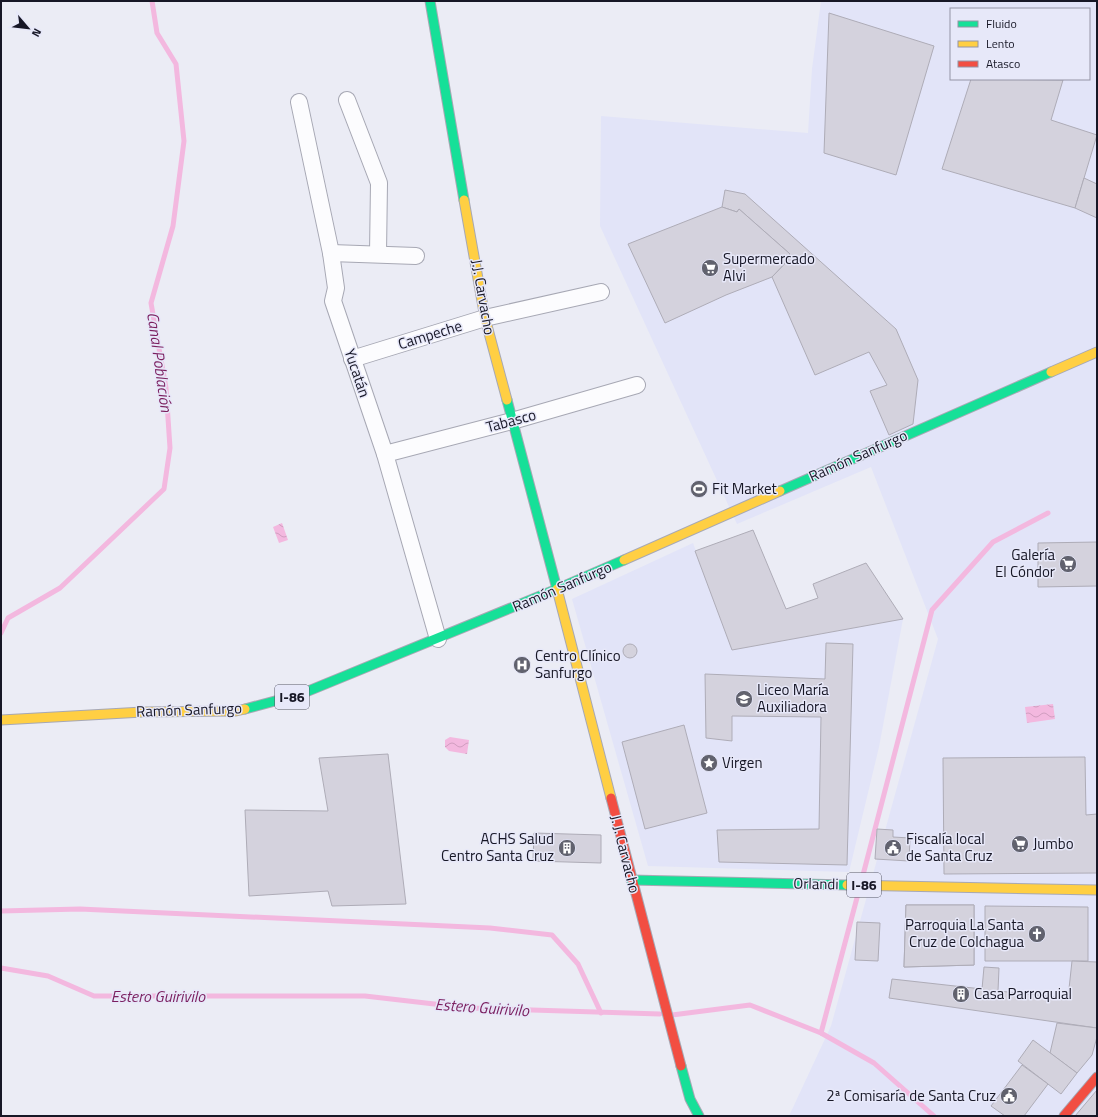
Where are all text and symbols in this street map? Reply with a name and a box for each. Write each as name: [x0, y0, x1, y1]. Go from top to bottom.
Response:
north arrow: [8, 8, 48, 48]
legend: [950, 8, 1090, 80]
text: Fluido: [986, 14, 1017, 33]
text: N: [28, 26, 46, 40]
text: Lento: [986, 34, 1015, 53]
text: Atasco: [986, 54, 1020, 73]
place label: Supermercado Alvi: [723, 247, 815, 287]
street label: J.J. Carvacho: [466, 257, 501, 337]
supermarket icon: Supermercado Alvi: [700, 258, 720, 278]
water label: Canal Población: [141, 311, 179, 414]
street label: Campeche: [395, 314, 465, 355]
street label: Yucatán: [338, 345, 376, 400]
street label: Tabasco: [483, 403, 538, 438]
street label: Ramón Sanfurgo: [805, 423, 911, 488]
place label: Fit Market: [712, 477, 778, 500]
sports icon: Fit Market: [689, 479, 709, 499]
place label: Galería El Cóndor: [995, 543, 1055, 583]
supermarket icon: Galería El Cóndor: [1058, 554, 1078, 574]
street label: Ramón Sanfurgo: [509, 555, 615, 618]
place label: Centro Clínico Sanfurgo: [535, 644, 621, 684]
hospital icon: Centro Clínico Sanfurgo: [512, 655, 532, 675]
place label: Liceo María Auxiliadora: [757, 678, 829, 718]
road number: I-86: [275, 685, 309, 709]
school or university icon: Liceo María Auxiliadora: [734, 689, 754, 709]
street label: Ramón Sanfurgo: [136, 696, 242, 723]
place label: Virgen: [722, 751, 762, 774]
place icon: Virgen: [699, 753, 719, 773]
street label: J. J. Carvacho: [605, 812, 646, 895]
place label: ACHS Salud Centro Santa Cruz: [441, 827, 554, 867]
place label: Fiscalía local de Santa Cruz: [906, 827, 993, 867]
place label: Jumbo: [1033, 832, 1074, 855]
supermarket icon: Jumbo: [1010, 834, 1030, 854]
building icon: ACHS Salud Centro Santa Cruz: [557, 838, 577, 858]
public building icon: Fiscalía local de Santa Cruz: [883, 838, 903, 858]
street label: Orlandi: [793, 872, 839, 895]
road number: I-86: [847, 873, 881, 897]
place label: Parroquia La Santa Cruz de Colchagua: [905, 913, 1024, 953]
church icon: Parroquia La Santa Cruz de Colchagua: [1027, 924, 1047, 944]
place label: Casa Parroquial: [974, 982, 1072, 1005]
water label: Estero Guirivilo: [111, 984, 206, 1008]
building icon: Casa Parroquial: [951, 984, 971, 1004]
water label: Estero Guirivilo: [434, 992, 531, 1022]
place label: 2ª Comisaría de Santa Cruz: [826, 1084, 996, 1107]
public building icon: 2ª Comisaría de Santa Cruz: [999, 1086, 1019, 1106]

